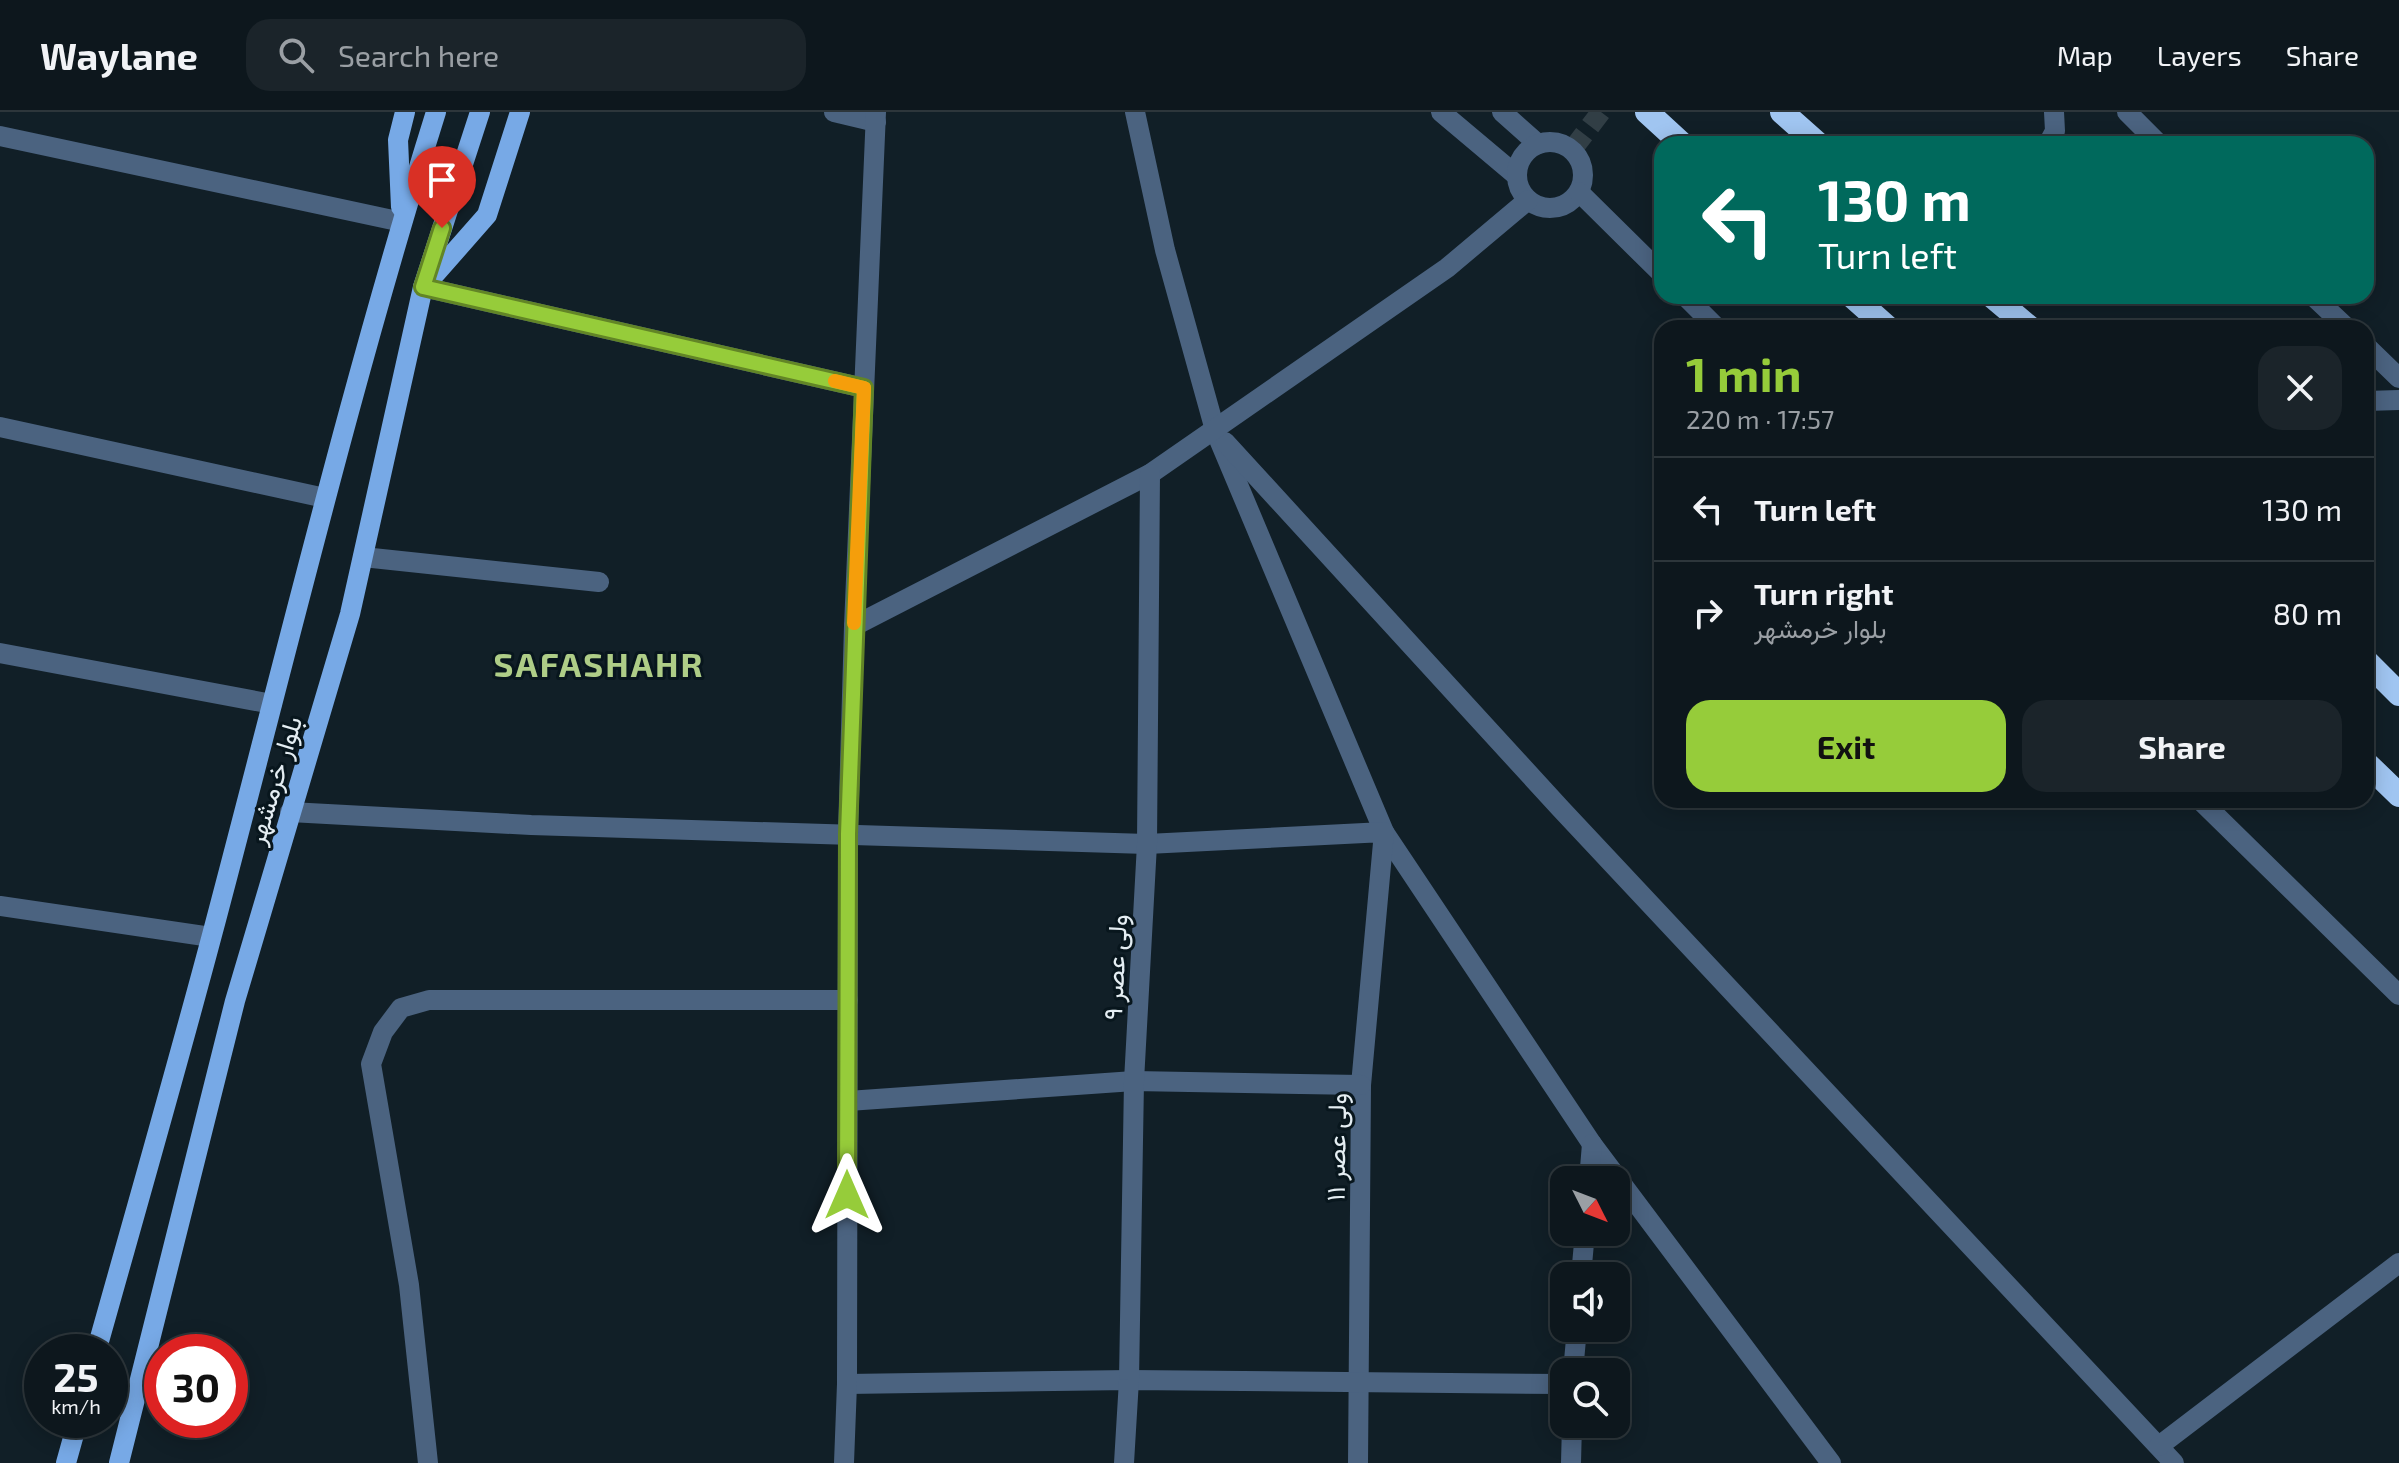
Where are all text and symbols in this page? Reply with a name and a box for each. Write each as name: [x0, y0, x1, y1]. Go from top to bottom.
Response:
search box: [246, 19, 806, 91]
text: Waylane: [40, 32, 198, 78]
icon: search: [274, 33, 318, 77]
text: Search here: [338, 37, 499, 73]
text: Map: [2057, 38, 2113, 72]
text: Layers: [2157, 38, 2242, 72]
text: Share: [2286, 38, 2359, 72]
pin: [408, 146, 476, 228]
icon: arrive: [420, 158, 464, 202]
text: 130 m: [1818, 165, 1971, 232]
icon: left: [1686, 168, 1790, 272]
text: Turn left: [1818, 233, 1957, 276]
text: 1 min: [1686, 344, 1802, 402]
button: close: [2258, 346, 2342, 430]
text: 220 m · 17:57: [1686, 403, 1834, 434]
icon: left: [1686, 487, 1730, 531]
text: Turn left: [1754, 491, 1876, 527]
text: 130 m: [2262, 491, 2342, 527]
text: Turn right: [1754, 575, 1894, 611]
icon: right: [1686, 591, 1730, 635]
text: 80 m: [2273, 595, 2342, 631]
text: بلوار خرمشهر: [1754, 612, 1886, 643]
district label: SAFASHAHR: [494, 643, 704, 684]
button: Exit: [1686, 700, 2006, 792]
button: Share: [2022, 700, 2342, 792]
street label: بلوار خرمشهر: [239, 712, 309, 849]
street label: ولی عصر ۹: [1096, 913, 1134, 1021]
street label: ولی عصر ۱۱: [1319, 1092, 1353, 1202]
position arrow: [805, 1153, 889, 1237]
north arrow: [1550, 1166, 1630, 1246]
map controls: [1550, 1166, 1630, 1438]
button: sound: [1550, 1262, 1630, 1342]
speed limit sign: 30: [144, 1334, 248, 1438]
text: 25: [53, 1352, 99, 1400]
button: search: [1550, 1358, 1630, 1438]
text: km/h: [51, 1394, 101, 1418]

